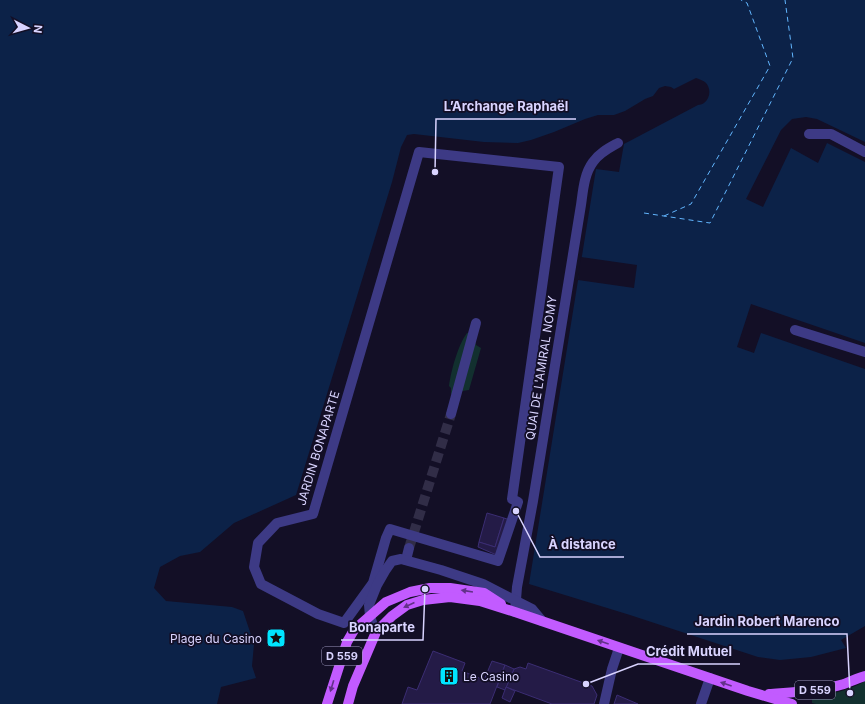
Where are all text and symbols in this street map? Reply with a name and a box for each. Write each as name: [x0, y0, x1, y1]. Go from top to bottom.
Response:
north arrow: [8, 8, 48, 48]
text: N: [31, 24, 45, 34]
callout: L’Archange Raphaël: [436, 94, 576, 119]
text: L’Archange Raphaël: [444, 98, 568, 114]
street label: QUAI DE L'AMIRAL NOMY: [522, 295, 560, 441]
street label: JARDIN BONAPARTE: [293, 389, 343, 507]
callout: À distance: [540, 532, 624, 557]
text: À distance: [548, 536, 616, 552]
one-way arrow: [461, 588, 473, 594]
one-way arrow: [403, 602, 415, 609]
callout: Jardin Robert Marenco: [687, 609, 847, 634]
text: Jardin Robert Marenco: [695, 613, 839, 629]
callout: Bonaparte: [341, 615, 423, 640]
text: Bonaparte: [349, 619, 415, 635]
place icon: Plage du Casino: [265, 627, 287, 649]
place label: Plage du Casino: [170, 631, 262, 646]
one-way arrow: [597, 639, 609, 645]
callout: Crédit Mutuel: [638, 639, 740, 664]
text: Crédit Mutuel: [646, 643, 732, 659]
road number: D 559: [322, 647, 362, 665]
building icon: Le Casino: [438, 665, 460, 687]
place label: Le Casino: [463, 669, 519, 684]
one-way arrow: [329, 680, 335, 692]
one-way arrow: [720, 680, 732, 686]
road number: D 559: [795, 681, 835, 699]

